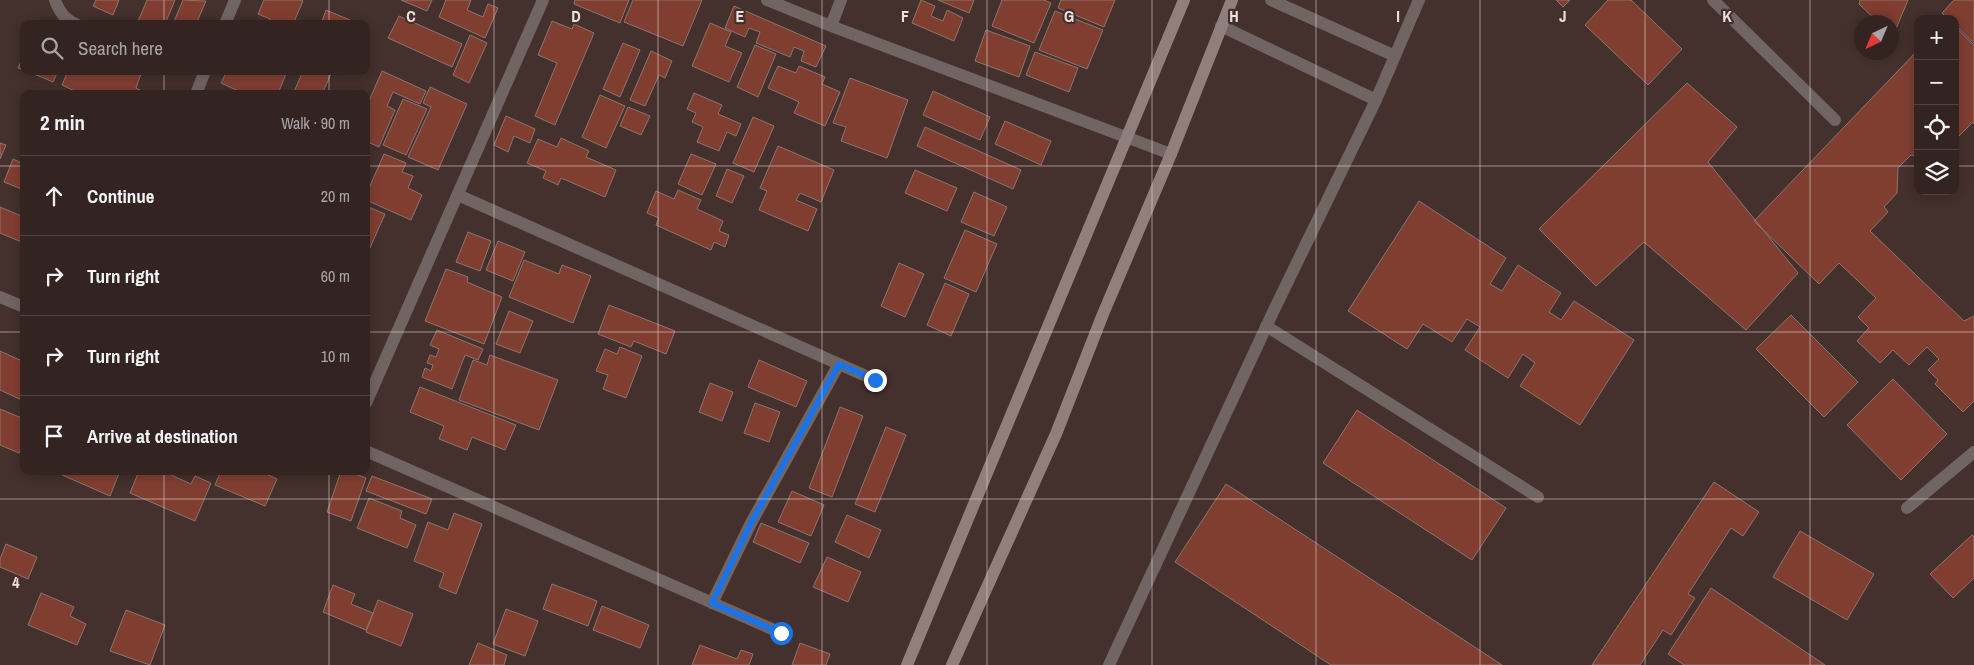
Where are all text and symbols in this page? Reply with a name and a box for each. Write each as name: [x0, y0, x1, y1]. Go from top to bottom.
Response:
text: C: [406, 5, 416, 27]
text: D: [571, 5, 581, 27]
text: E: [736, 5, 745, 27]
text: F: [901, 5, 909, 27]
text: G: [1064, 5, 1074, 27]
text: H: [1229, 5, 1239, 27]
text: I: [1396, 5, 1400, 27]
text: J: [1559, 5, 1567, 27]
text: K: [1722, 5, 1732, 27]
north arrow: [1854, 15, 1899, 60]
map controls: [1914, 15, 1959, 195]
button: +: [1914, 15, 1959, 60]
search box: [20, 20, 370, 75]
icon: search: [38, 34, 66, 62]
text: Search here: [78, 35, 163, 61]
button: −: [1914, 60, 1959, 105]
button: locate: [1914, 105, 1959, 150]
text: 2 min: [40, 108, 85, 137]
text: Walk · 90 m: [281, 112, 350, 134]
button: layers: [1914, 150, 1959, 195]
icon: ahead: [40, 182, 68, 210]
text: Continue: [87, 183, 155, 209]
text: 20 m: [321, 185, 350, 207]
icon: right: [40, 262, 68, 290]
text: Turn right: [87, 263, 159, 289]
text: 60 m: [321, 265, 350, 287]
icon: right: [40, 342, 68, 370]
text: Turn right: [87, 343, 159, 369]
text: 10 m: [321, 345, 350, 367]
route end: [864, 369, 887, 392]
icon: arrive: [40, 422, 68, 450]
text: Arrive at destination: [87, 423, 238, 449]
text: 4: [12, 571, 20, 593]
route start: [770, 622, 793, 645]

